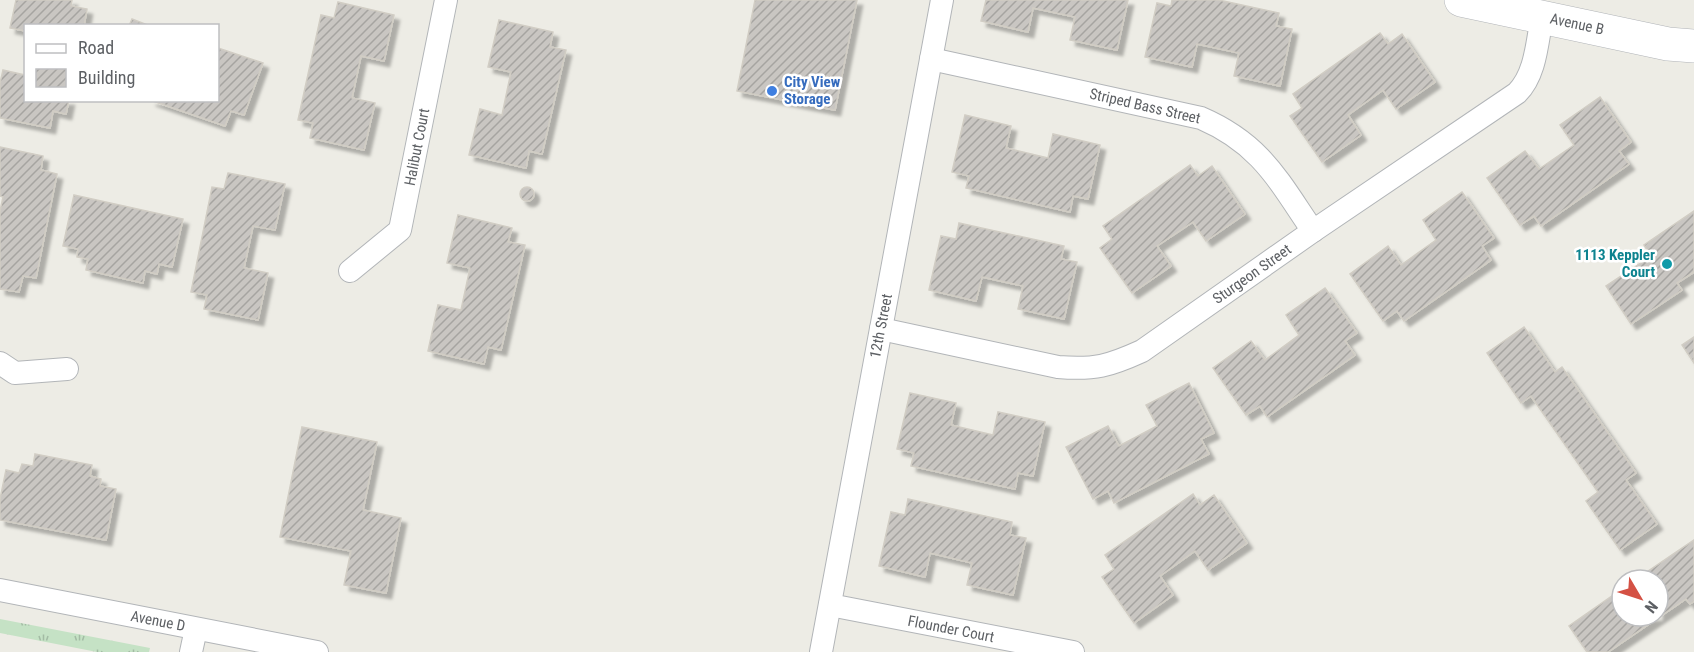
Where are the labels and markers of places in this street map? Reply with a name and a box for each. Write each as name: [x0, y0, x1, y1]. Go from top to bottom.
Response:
place label: City View Storage: [784, 73, 841, 108]
marker: City View Storage: [765, 84, 779, 98]
place label: 1113 Keppler Court: [1575, 246, 1655, 281]
marker: 1113 Keppler Court: [1660, 257, 1674, 271]

